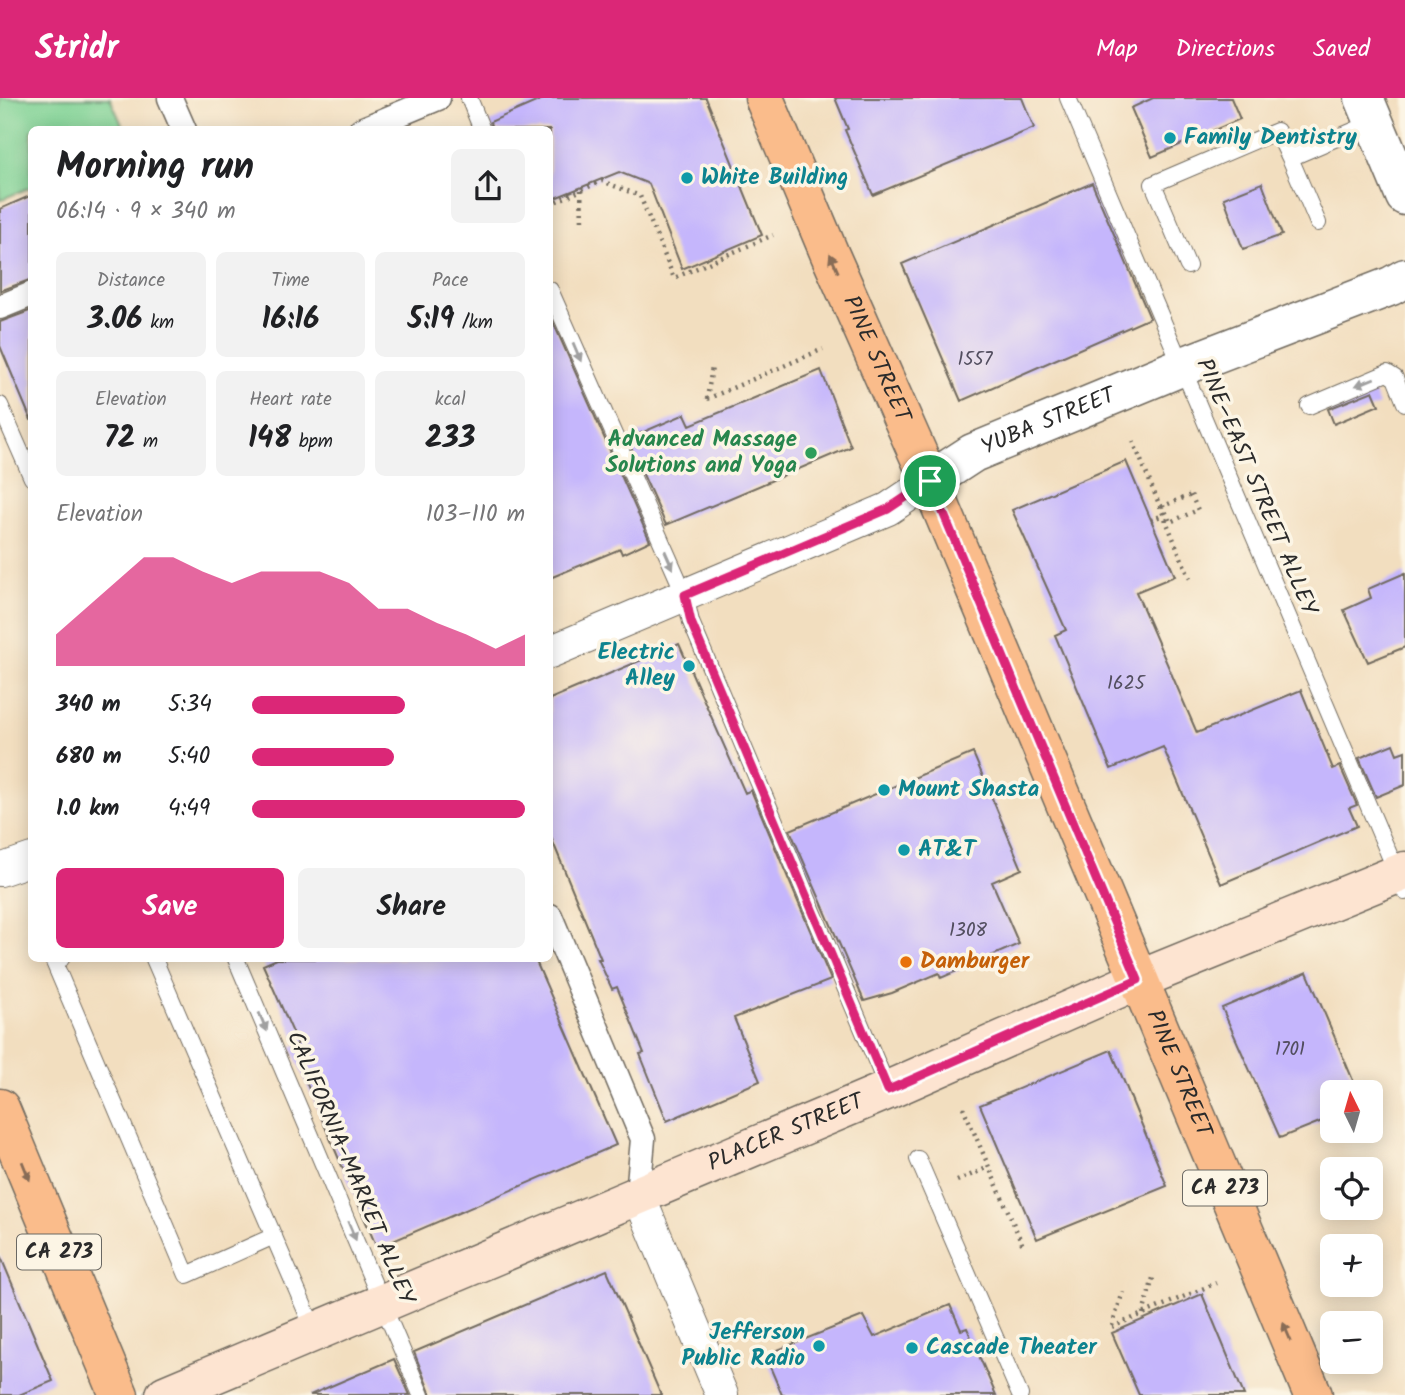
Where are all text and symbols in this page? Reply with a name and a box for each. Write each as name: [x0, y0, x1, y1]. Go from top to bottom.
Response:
text: Stridr: [35, 23, 118, 76]
text: Map: [1096, 30, 1138, 69]
text: Directions: [1176, 30, 1275, 69]
text: Saved: [1313, 30, 1370, 69]
place label: Family Dentistry: [1184, 120, 1357, 156]
marker: Family Dentistry: [1162, 130, 1178, 146]
text: Morning run: [56, 138, 254, 198]
button: share: [451, 149, 525, 223]
place label: White Building: [701, 160, 848, 196]
marker: White Building: [679, 170, 695, 186]
text: 06:14 · 9 × 340 m: [56, 194, 235, 230]
one-way arrow: [828, 253, 840, 273]
text: Distance: [97, 266, 165, 296]
text: Time: [271, 266, 310, 296]
text: Pace: [432, 266, 468, 296]
street label: PINE STREET: [832, 290, 920, 430]
text: 3.06: [87, 296, 143, 344]
text: 16:16: [261, 296, 320, 344]
text: 5:19: [408, 296, 454, 344]
text: km: [143, 308, 174, 338]
text: /km: [454, 308, 493, 338]
one-way arrow: [571, 342, 583, 362]
house number: 1557: [957, 345, 994, 375]
street label: PINE–EAST STREET ALLEY: [1186, 353, 1327, 622]
street label: YUBA STREET: [976, 377, 1123, 466]
one-way arrow: [1354, 377, 1375, 388]
text: Elevation: [95, 385, 167, 415]
text: Heart rate: [249, 385, 332, 415]
text: kcal: [435, 385, 466, 415]
text: 72: [104, 415, 135, 463]
text: 148: [248, 415, 291, 463]
text: 233: [425, 415, 475, 463]
place label: Advanced Massage Solutions and Yoga: [605, 422, 797, 484]
text: m: [135, 427, 158, 457]
text: bpm: [291, 427, 333, 457]
marker: Advanced Massage Solutions and Yoga: [803, 445, 819, 461]
pin: [900, 451, 960, 511]
icon: arrive: [911, 462, 949, 500]
text: Elevation: [56, 497, 143, 533]
text: 103–110 m: [426, 497, 525, 533]
one-way arrow: [663, 550, 675, 570]
place label: Electric Alley: [598, 635, 675, 697]
marker: Electric Alley: [681, 658, 697, 674]
house number: 1625: [1107, 669, 1147, 699]
text: 340 m: [56, 687, 121, 723]
text: 5:34: [168, 687, 212, 723]
text: 680 m: [56, 739, 122, 775]
text: 5:40: [168, 739, 210, 775]
place label: Mount Shasta: [898, 772, 1040, 808]
marker: Mount Shasta: [876, 782, 892, 798]
text: 1.0 km: [56, 791, 119, 827]
text: 4:49: [168, 791, 210, 827]
place label: AT&T: [918, 832, 978, 868]
marker: AT&T: [896, 842, 912, 858]
button: Save: [56, 868, 284, 948]
button: Share: [298, 868, 525, 948]
house number: 1308: [949, 916, 987, 946]
place label: Damburger: [920, 944, 1031, 980]
marker: Damburger: [898, 954, 914, 970]
street label: PINE STREET: [1136, 1004, 1222, 1144]
one-way arrow: [257, 1012, 269, 1032]
street label: CALIFORNIA-MARKET ALLEY: [276, 1026, 424, 1311]
house number: 1701: [1275, 1035, 1305, 1065]
north arrow: [1320, 1080, 1382, 1143]
map controls: [1320, 1080, 1383, 1374]
street label: PLACER STREET: [702, 1083, 871, 1182]
button: locate: [1320, 1157, 1383, 1220]
one-way arrow: [20, 1161, 32, 1181]
road number: CA 273: [1183, 1170, 1267, 1206]
one-way arrow: [347, 1221, 358, 1242]
road number: CA 273: [17, 1234, 101, 1270]
button: +: [1320, 1234, 1383, 1297]
button: −: [1320, 1311, 1383, 1374]
place label: Jefferson Public Radio: [682, 1315, 805, 1377]
one-way arrow: [1281, 1322, 1292, 1343]
place label: Cascade Theater: [926, 1330, 1098, 1366]
marker: Jefferson Public Radio: [811, 1338, 827, 1354]
marker: Cascade Theater: [904, 1340, 920, 1356]

